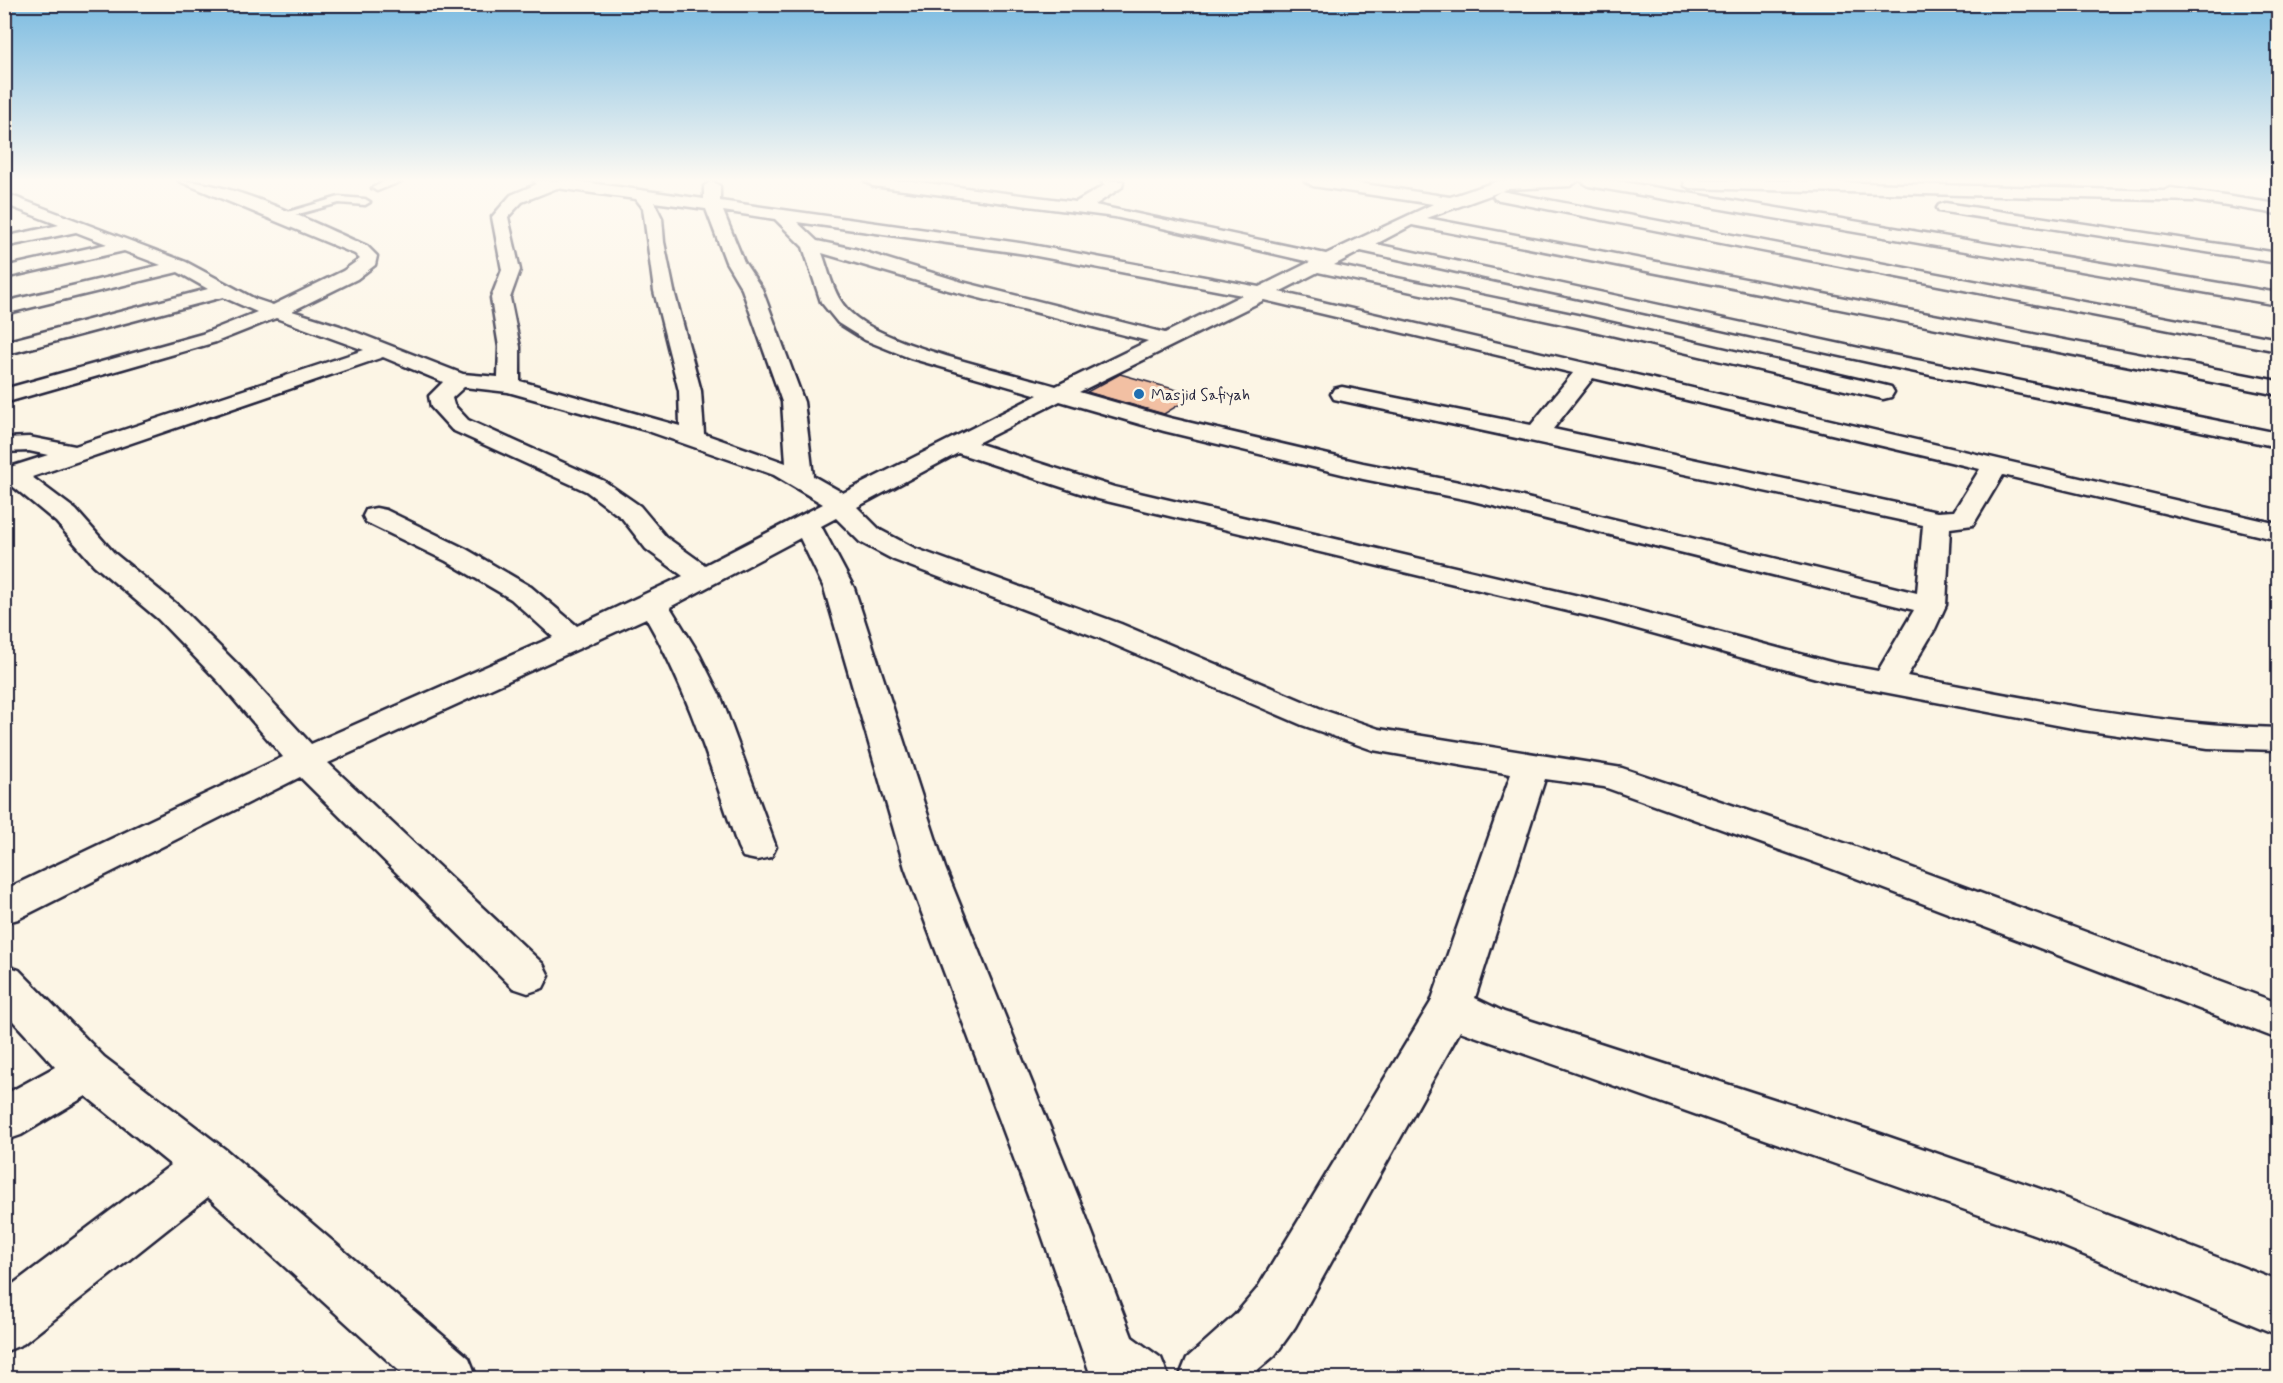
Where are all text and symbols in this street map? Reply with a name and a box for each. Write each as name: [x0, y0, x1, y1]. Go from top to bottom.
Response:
place label: Masjid Safiyah: [1151, 385, 1250, 406]
marker: Masjid Safiyah: [1132, 387, 1146, 401]

